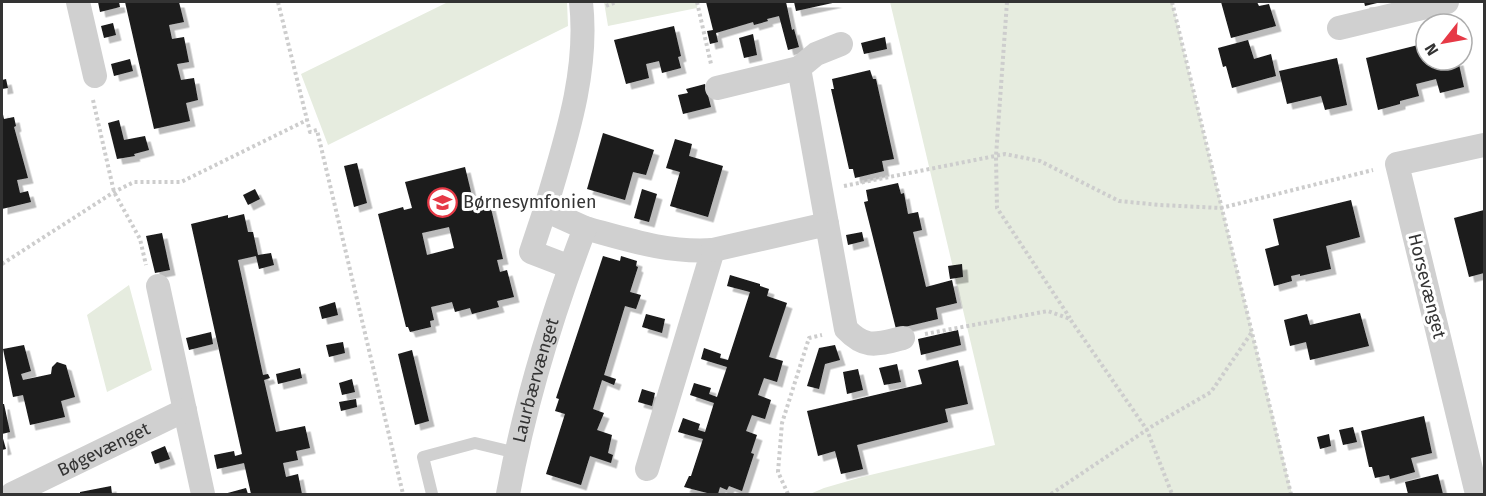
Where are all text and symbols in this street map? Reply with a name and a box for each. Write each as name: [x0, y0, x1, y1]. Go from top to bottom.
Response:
north arrow: [1414, 12, 1474, 72]
text: N: [1421, 40, 1442, 59]
school or university icon: Børnesymfonien: [426, 186, 458, 218]
place label: Børnesymfonien: [463, 191, 597, 213]
street label: Horsevænget: [1403, 231, 1451, 341]
street label: Laurbærvænget: [508, 315, 564, 445]
street label: Bøgevænget: [54, 417, 154, 481]

